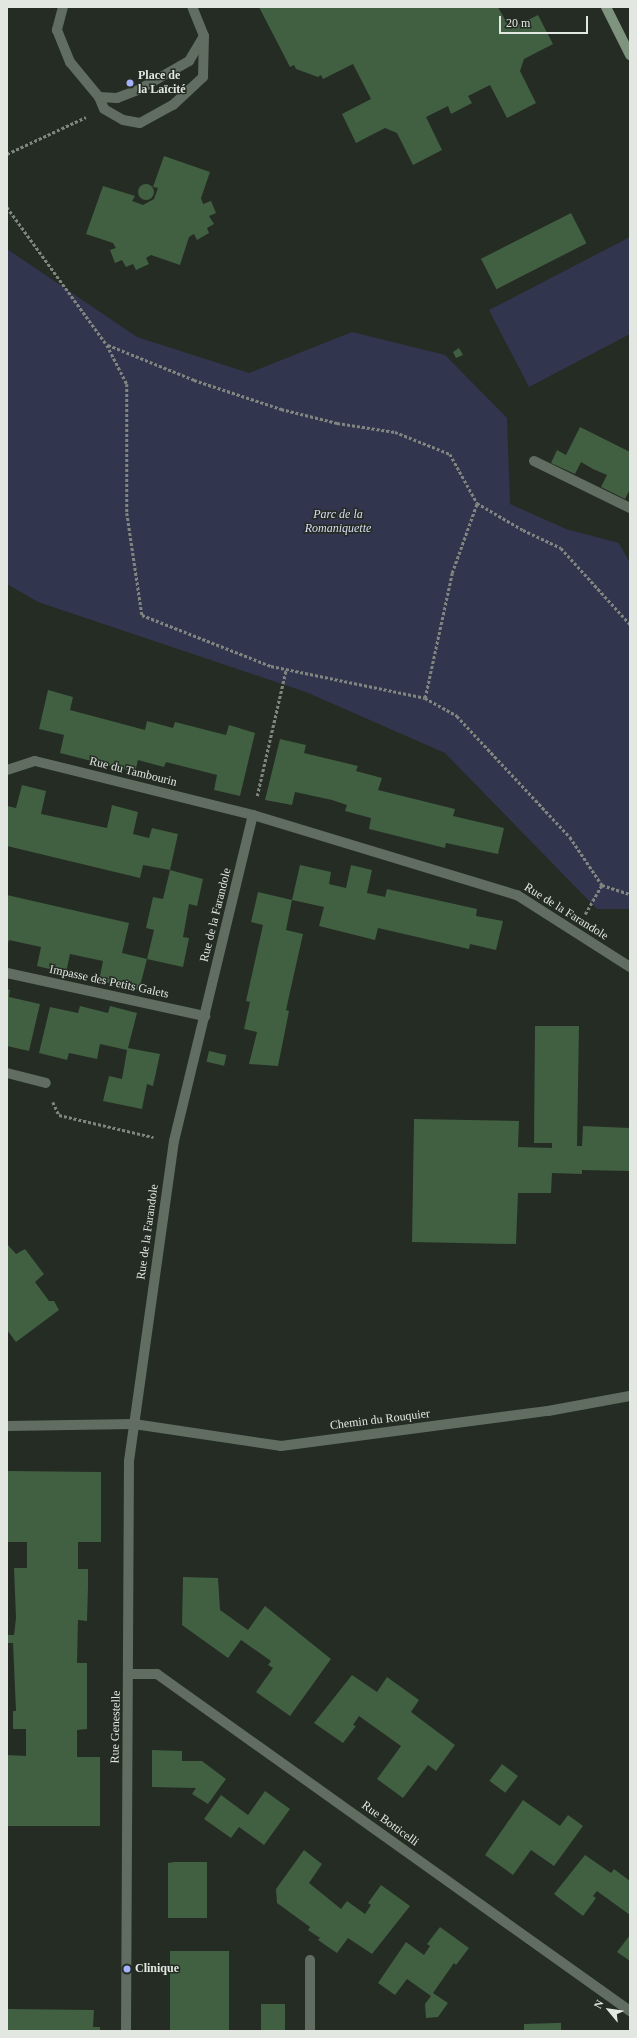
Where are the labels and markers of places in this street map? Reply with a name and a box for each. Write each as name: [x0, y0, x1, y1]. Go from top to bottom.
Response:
place label: Place de la Laïcité: [138, 69, 186, 97]
marker: Place de la Laïcité: [125, 78, 135, 88]
place label: Clinique: [135, 1962, 179, 1976]
marker: Clinique: [122, 1964, 132, 1974]

